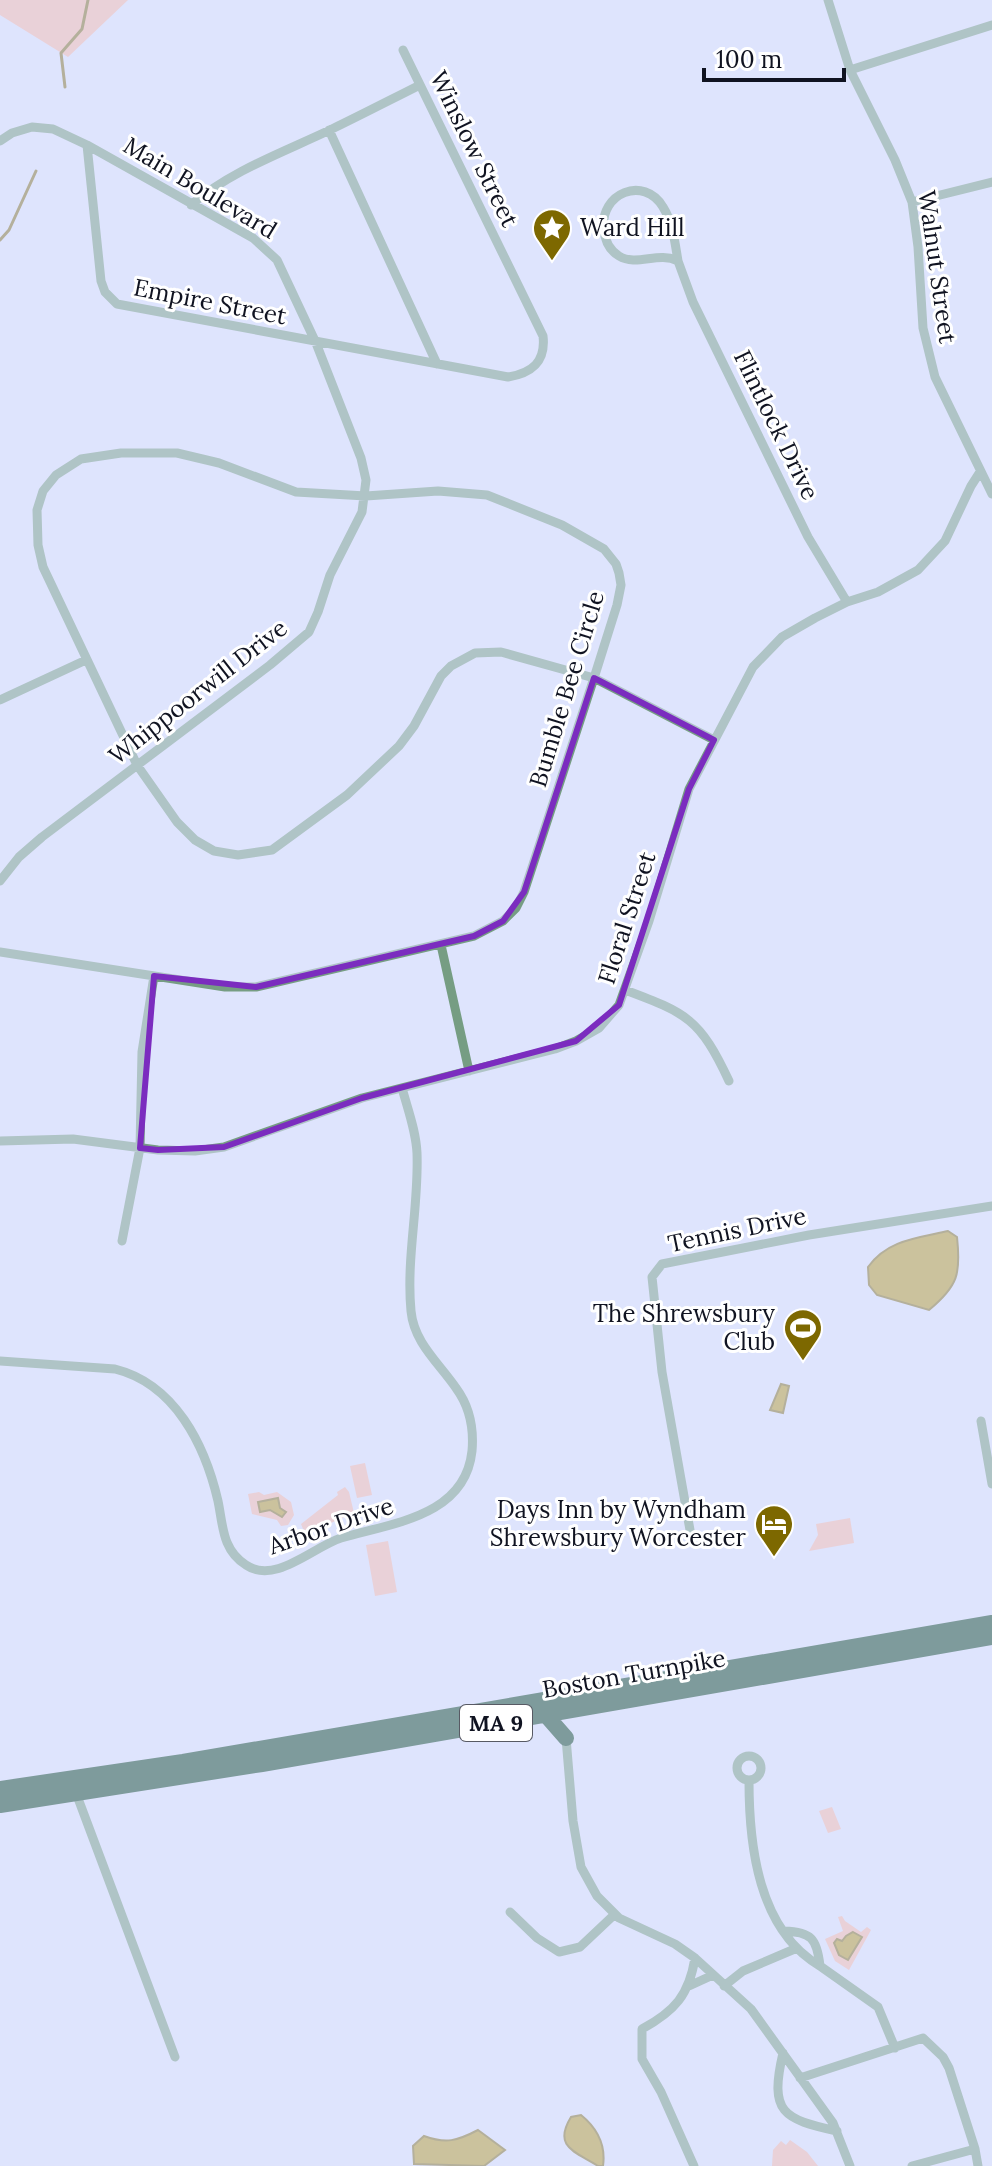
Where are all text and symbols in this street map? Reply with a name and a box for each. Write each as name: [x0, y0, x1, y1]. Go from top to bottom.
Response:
scale bar: [704, 32, 844, 82]
text: 100 m: [716, 44, 782, 75]
street label: Winslow Street: [423, 66, 526, 233]
street label: Main Boulevard: [118, 130, 283, 246]
street label: Walnut Street: [911, 188, 964, 346]
place icon: Ward Hill: [531, 207, 573, 262]
place label: Ward Hill: [580, 212, 685, 243]
street label: Empire Street: [131, 272, 290, 332]
street label: Flintlock Drive: [727, 345, 826, 505]
street label: Bumble Bee Circle: [522, 587, 611, 791]
street label: Whippoorwill Drive: [102, 612, 293, 771]
street label: Floral Street: [591, 847, 663, 988]
street label: Tennis Drive: [665, 1200, 809, 1259]
place label: The Shrewsbury Club: [593, 1298, 775, 1357]
sports icon: The Shrewsbury Club: [782, 1307, 824, 1362]
street label: Arbor Drive: [263, 1490, 397, 1562]
place label: Days Inn by Wyndham Shrewsbury Worcester: [490, 1494, 747, 1553]
hotel icon: Days Inn by Wyndham Shrewsbury Worcester: [753, 1503, 795, 1558]
street label: Boston Turnpike: [540, 1642, 728, 1705]
road number: MA 9: [460, 1705, 532, 1741]

